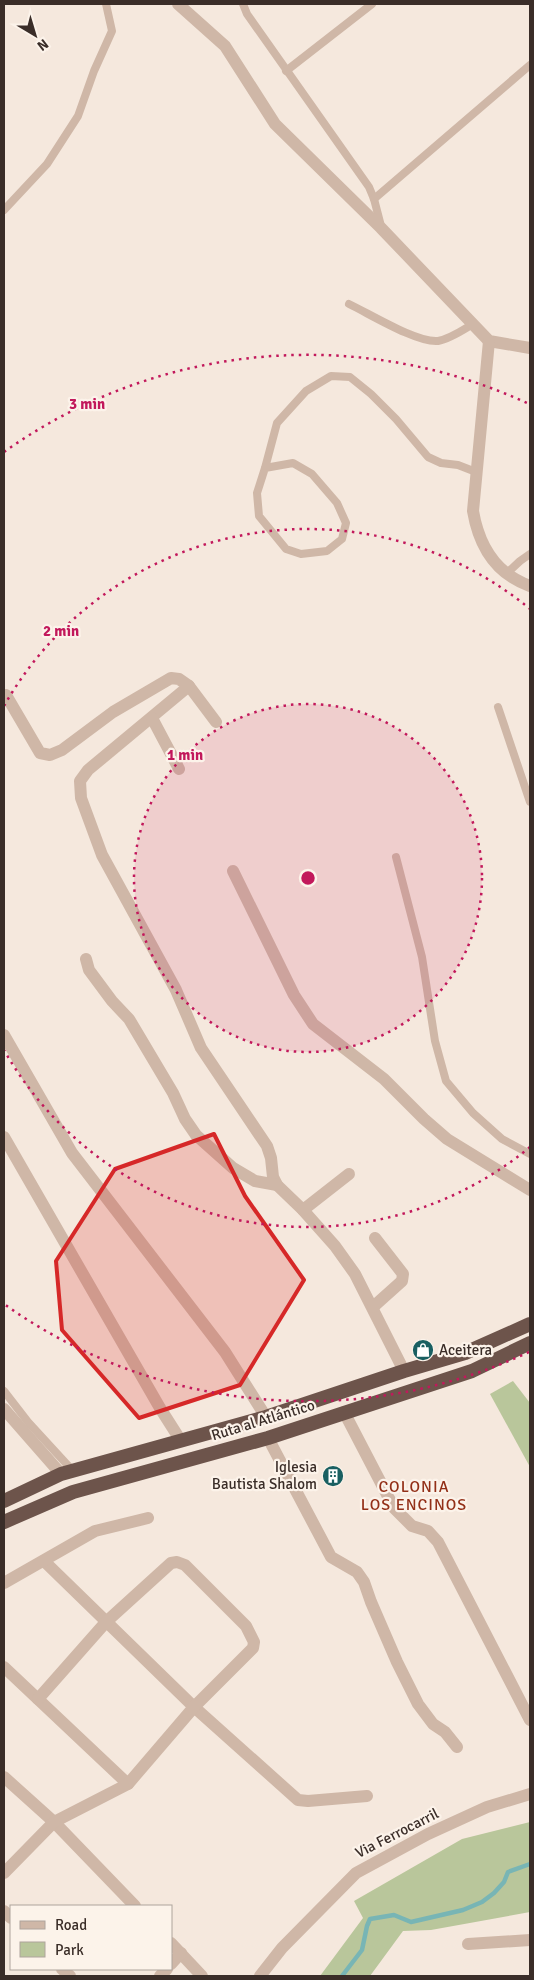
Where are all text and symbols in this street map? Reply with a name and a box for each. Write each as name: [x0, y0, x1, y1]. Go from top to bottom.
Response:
north arrow: [10, 10, 60, 60]
text: N: [34, 35, 52, 55]
text: 3 min: [69, 395, 105, 413]
text: 2 min: [43, 622, 79, 640]
text: 1 min: [167, 746, 203, 764]
centre of rings: [299, 869, 317, 887]
shop icon: Aceitera: [411, 1338, 435, 1362]
place label: Aceitera: [439, 1341, 492, 1359]
street label: Ruta al Atlántico: [209, 1396, 317, 1444]
place label: Iglesia Bautista Shalom: [212, 1458, 317, 1493]
building icon: Iglesia Bautista Shalom: [321, 1464, 345, 1488]
district label: COLONIA LOS ENCINOS: [361, 1477, 467, 1515]
street label: Via Ferrocarril: [352, 1804, 442, 1862]
legend: [10, 1905, 172, 1970]
text: Road: [55, 1916, 87, 1934]
text: Park: [55, 1941, 84, 1959]

